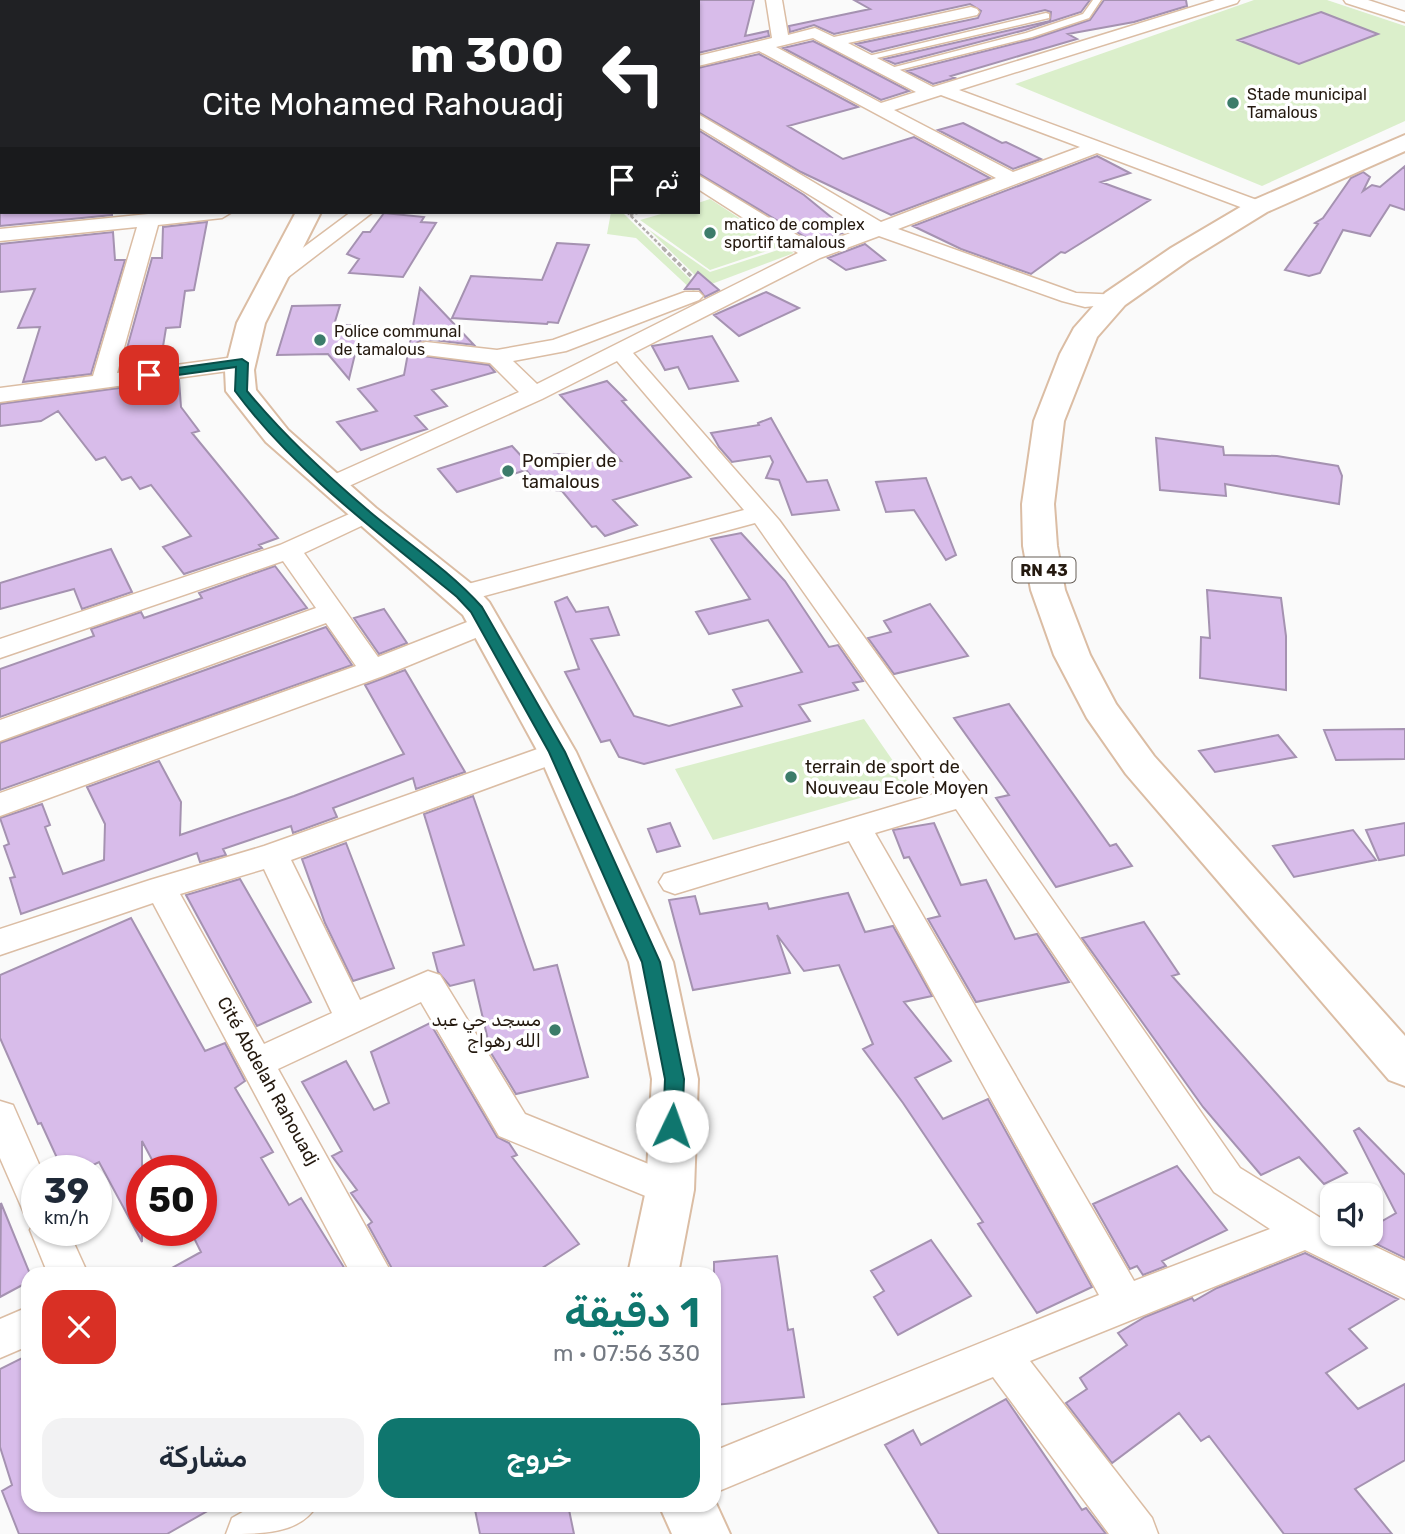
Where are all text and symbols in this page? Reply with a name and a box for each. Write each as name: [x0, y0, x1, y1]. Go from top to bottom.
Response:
text: 300 m: [410, 26, 564, 84]
icon: left: [588, 28, 679, 119]
text: Cite Mohamed Rahouadj: [202, 85, 564, 123]
place label: Stade municipal Tamalous: [1247, 85, 1367, 122]
marker: Stade municipal Tamalous: [1225, 95, 1241, 111]
icon: arrive: [603, 161, 641, 199]
text: ثم: [655, 165, 679, 196]
place label: matico de complex sportif tamalous: [724, 215, 865, 252]
marker: matico de complex sportif tamalous: [702, 225, 718, 241]
place label: Police communal de tamalous: [334, 322, 461, 359]
marker: Police communal de tamalous: [312, 332, 328, 348]
pin: [119, 345, 179, 405]
icon: arrive: [130, 356, 168, 394]
place label: Pompier de tamalous: [522, 450, 617, 493]
marker: Pompier de tamalous: [500, 463, 516, 479]
road number: RN 43: [1012, 558, 1076, 582]
place label: terrain de sport de Nouveau Ecole Moyen: [805, 756, 988, 799]
marker: terrain de sport de Nouveau Ecole Moyen: [783, 769, 799, 785]
street label: Cité Abdelah Rahouadj: [212, 993, 324, 1169]
place label: مسجد حي عبد الله رهواج: [432, 1009, 541, 1053]
marker: مسجد حي عبد الله رهواج: [547, 1022, 563, 1038]
position arrow: [635, 1089, 709, 1163]
speed limit sign: 50: [126, 1155, 217, 1246]
text: 39: [44, 1170, 89, 1212]
map controls: [1320, 1183, 1383, 1246]
button: sound: [1320, 1183, 1383, 1246]
text: km/h: [44, 1207, 89, 1229]
text: 1 دقيقة: [564, 1288, 700, 1338]
button: close: [42, 1290, 116, 1364]
text: 330 m · 07:56: [553, 1339, 700, 1367]
button: مشاركة: [42, 1418, 364, 1498]
button: خروج: [378, 1418, 700, 1498]

